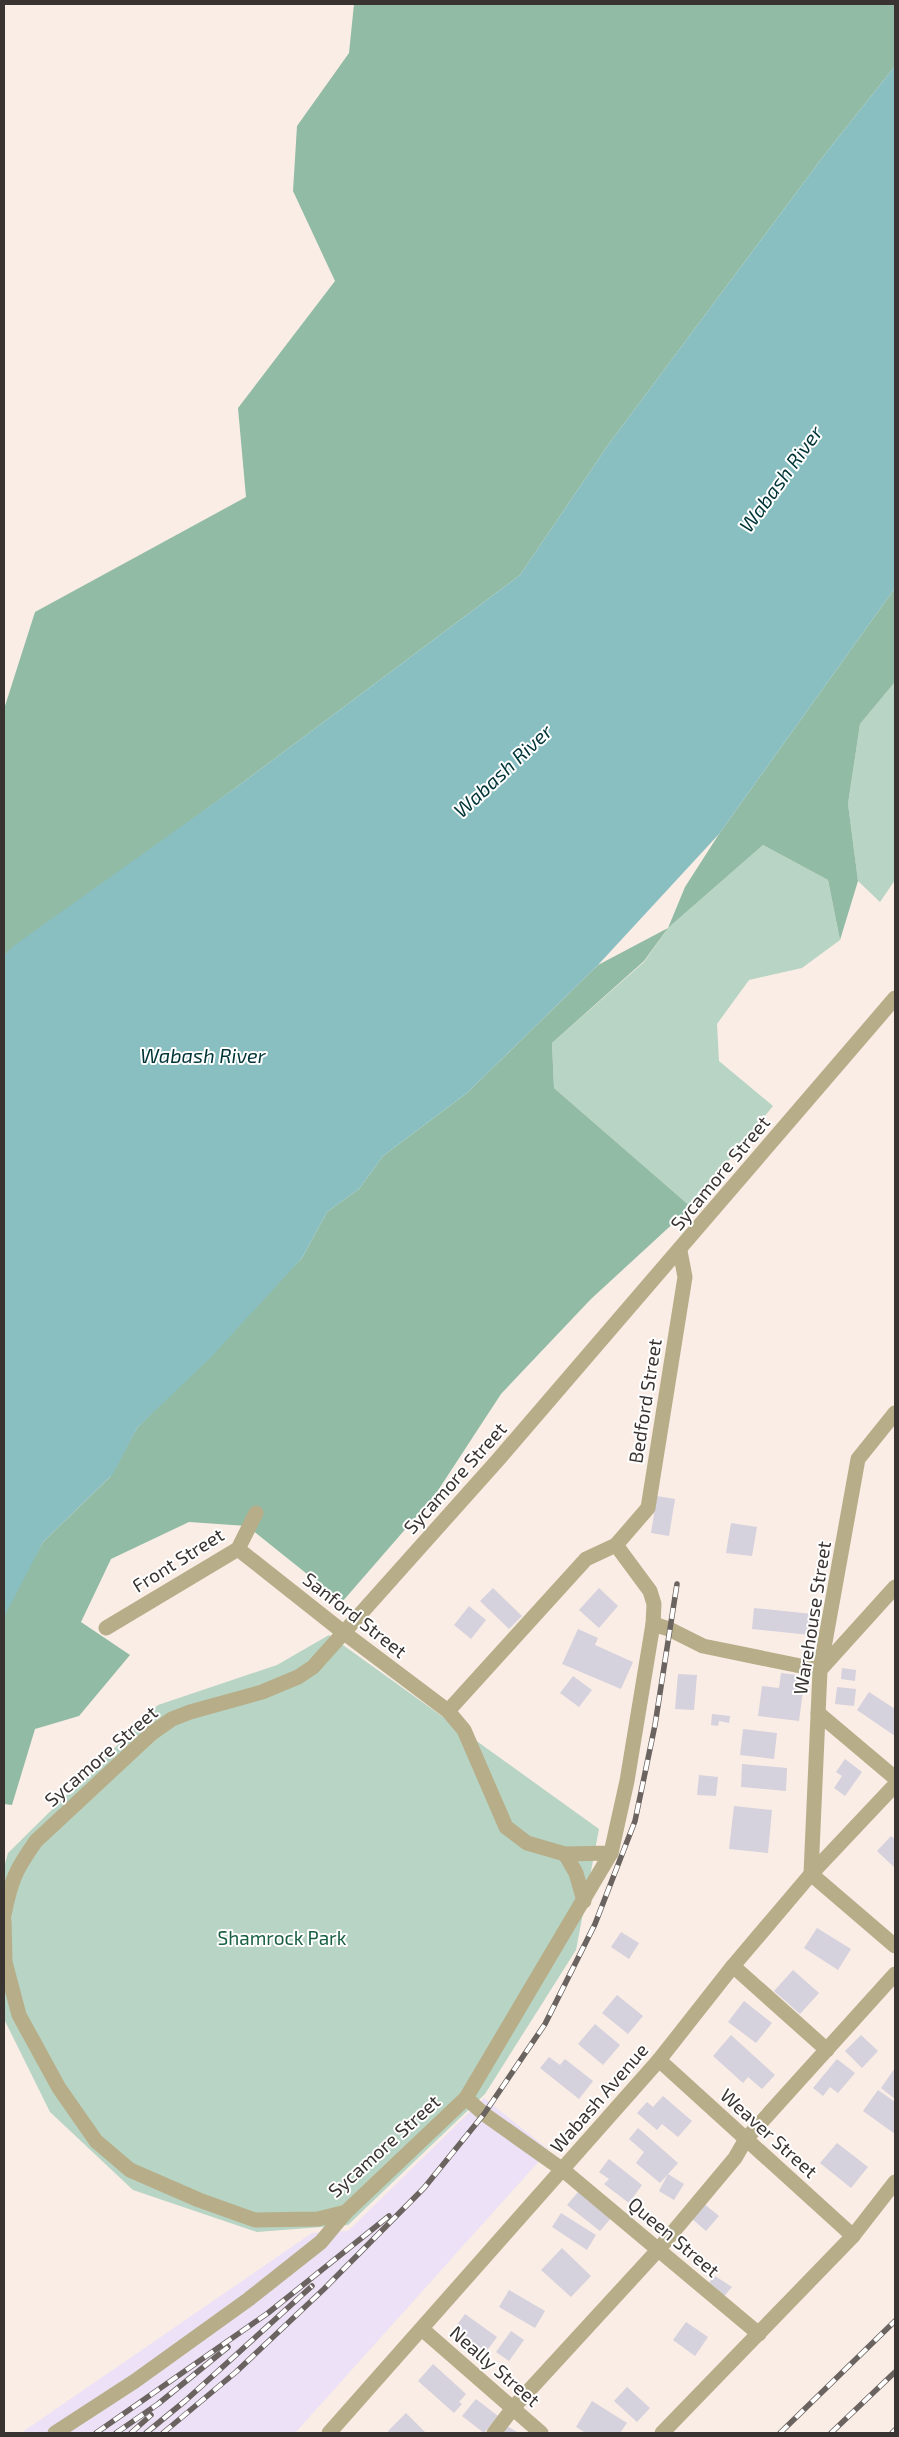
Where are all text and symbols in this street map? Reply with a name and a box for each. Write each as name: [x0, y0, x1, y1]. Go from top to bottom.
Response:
water label: Wabash River: [734, 420, 827, 536]
water label: Wabash River: [448, 718, 557, 822]
water label: Wabash River: [140, 1043, 267, 1067]
street label: Sycamore Street: [665, 1111, 774, 1235]
street label: Bedford Street: [623, 1337, 666, 1465]
street label: Sycamore Street: [399, 1417, 511, 1538]
street label: Front Street: [128, 1522, 228, 1597]
street label: Warehouse Street: [788, 1539, 835, 1696]
street label: Sanford Street: [299, 1567, 412, 1662]
street label: Sycamore Street: [39, 1700, 162, 1811]
park label: Shamrock Park: [218, 1926, 347, 1949]
street label: Wabash Avenue: [545, 2038, 652, 2157]
street label: Weaver Street: [716, 2083, 823, 2182]
street label: Sycamore Street: [323, 2090, 444, 2202]
street label: Queen Street: [624, 2192, 725, 2281]
street label: Neally Street: [446, 2320, 545, 2411]

